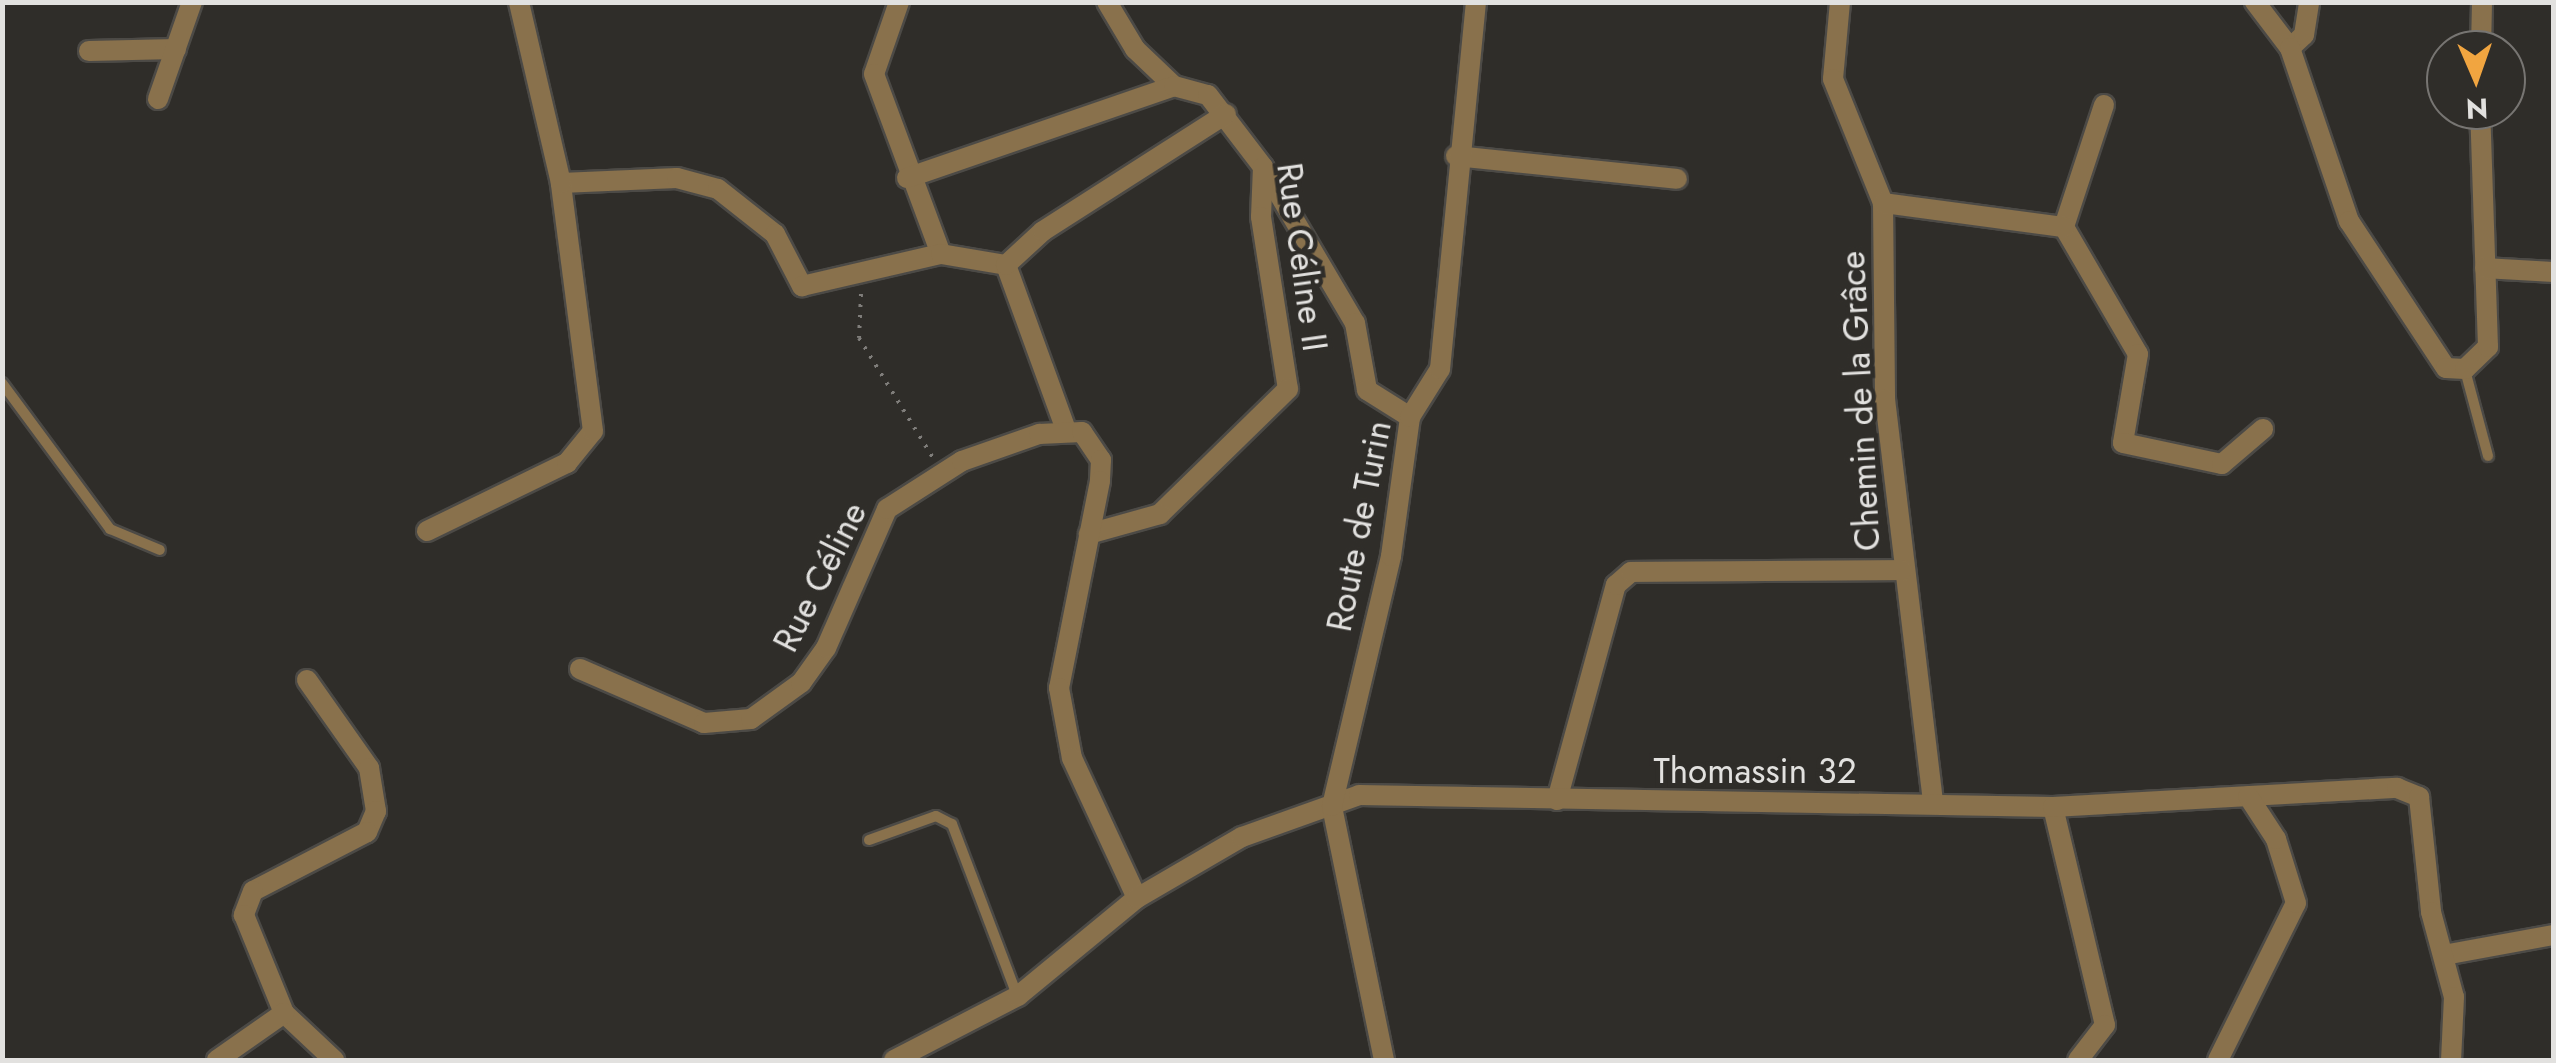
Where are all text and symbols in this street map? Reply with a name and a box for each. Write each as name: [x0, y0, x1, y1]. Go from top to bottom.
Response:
north arrow: [2426, 30, 2526, 130]
text: N: [2465, 88, 2489, 129]
street label: Rue Céline II: [1268, 160, 1336, 354]
street label: Chemin de la Grâce: [1831, 250, 1889, 552]
street label: Route de Turin: [1318, 417, 1400, 635]
street label: Rue Céline: [765, 495, 875, 659]
street label: Thomassin 32: [1653, 750, 1857, 792]

